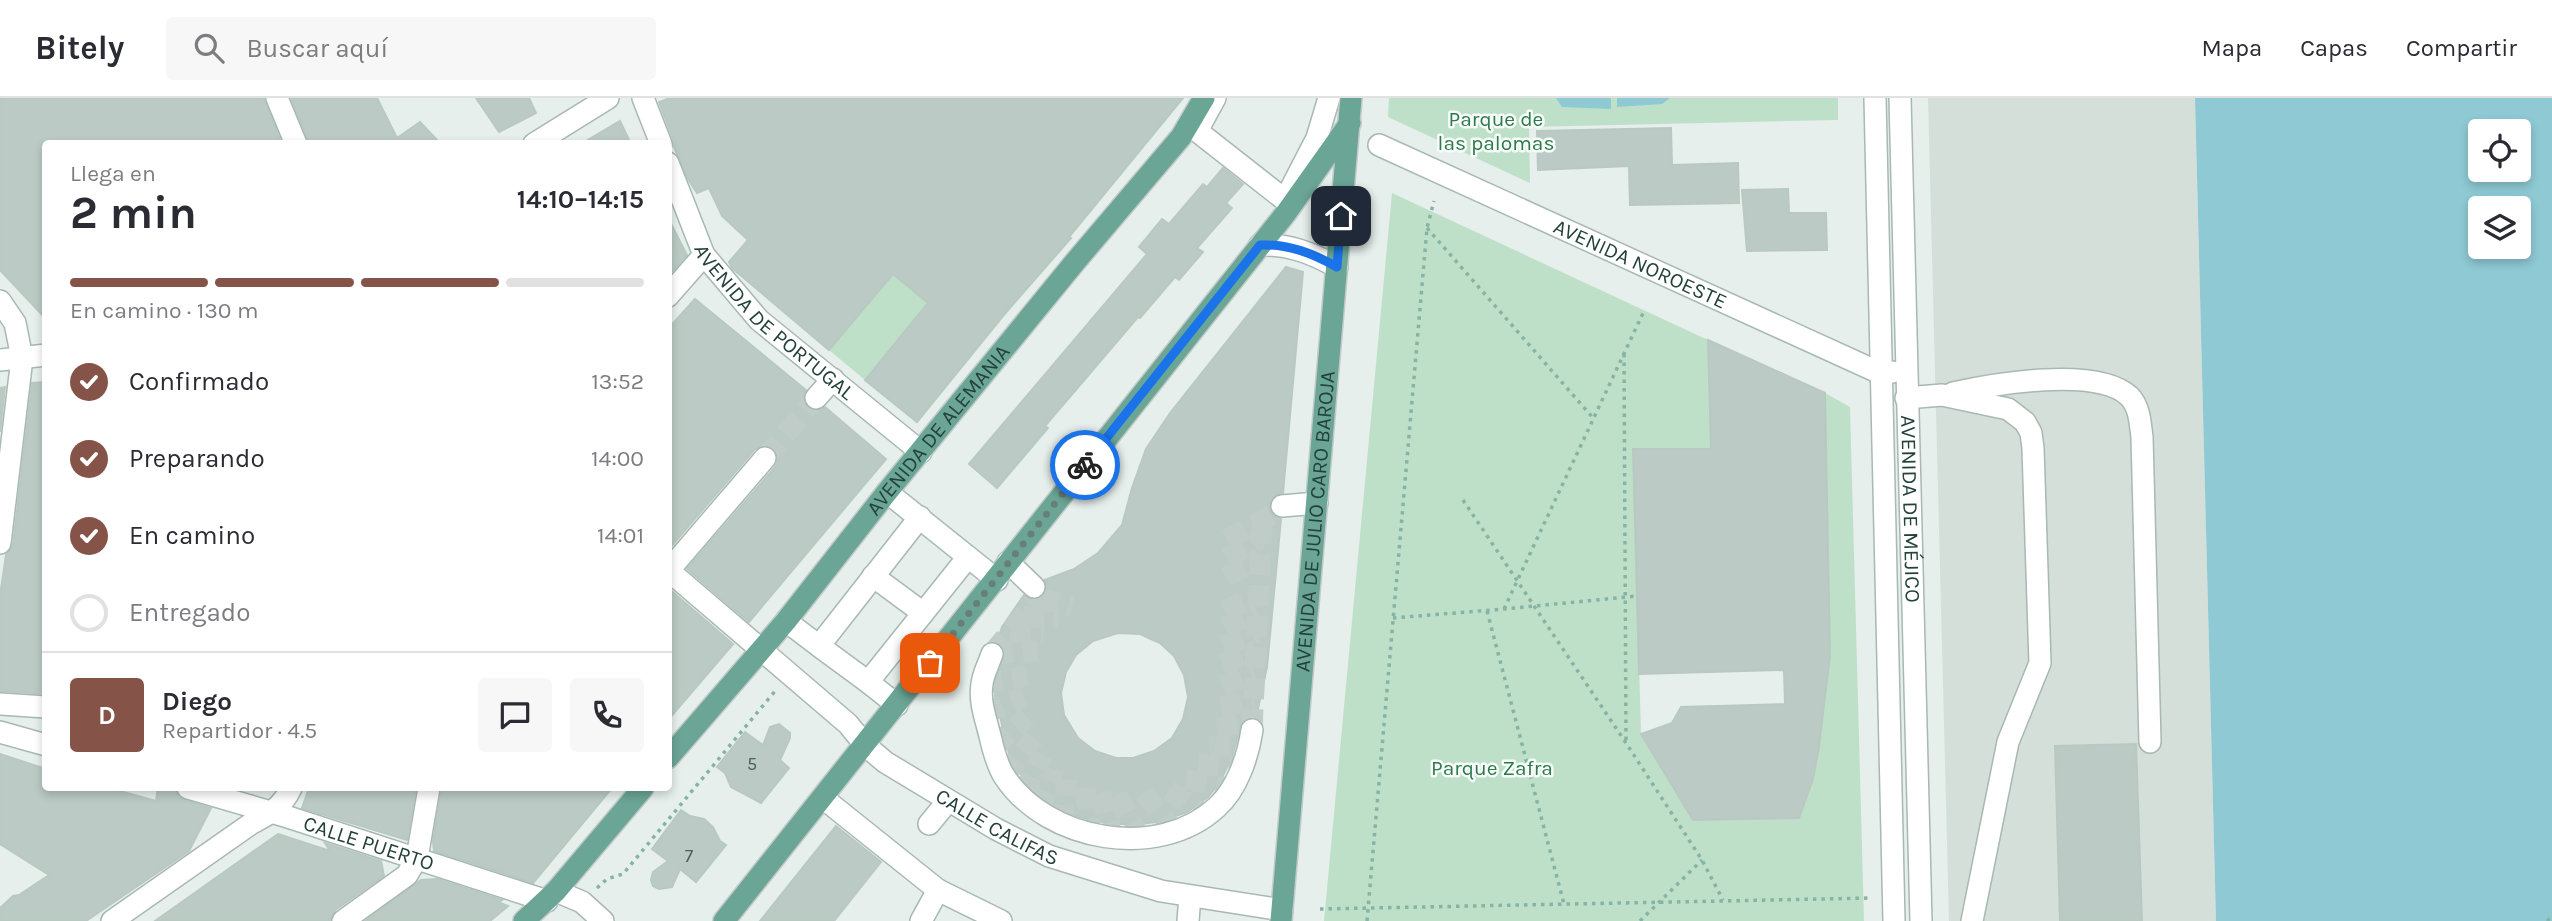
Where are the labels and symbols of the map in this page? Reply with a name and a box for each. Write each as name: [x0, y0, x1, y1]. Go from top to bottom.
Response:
park label: Parque de las palomas: [1438, 107, 1554, 155]
pin: [1311, 186, 1371, 246]
street label: AVENIDA NOROESTE: [1550, 214, 1731, 314]
street label: AVENIDA DE PORTUGAL: [689, 241, 859, 405]
street label: AVENIDA DE ALEMANIA: [861, 340, 1015, 520]
street label: AVENIDA DE JULIO CARO BAROJA: [1290, 370, 1340, 673]
street label: AVENIDA DE MÉJICO: [1896, 415, 1925, 603]
courier: [1050, 430, 1120, 500]
pin: [900, 633, 960, 693]
house number: 5: [747, 753, 757, 775]
park label: Parque Zafra: [1431, 756, 1553, 780]
street label: CALLE CALIFAS: [931, 784, 1061, 870]
street label: CALLE PUERTO: [301, 811, 437, 876]
house number: 7: [685, 845, 694, 867]

